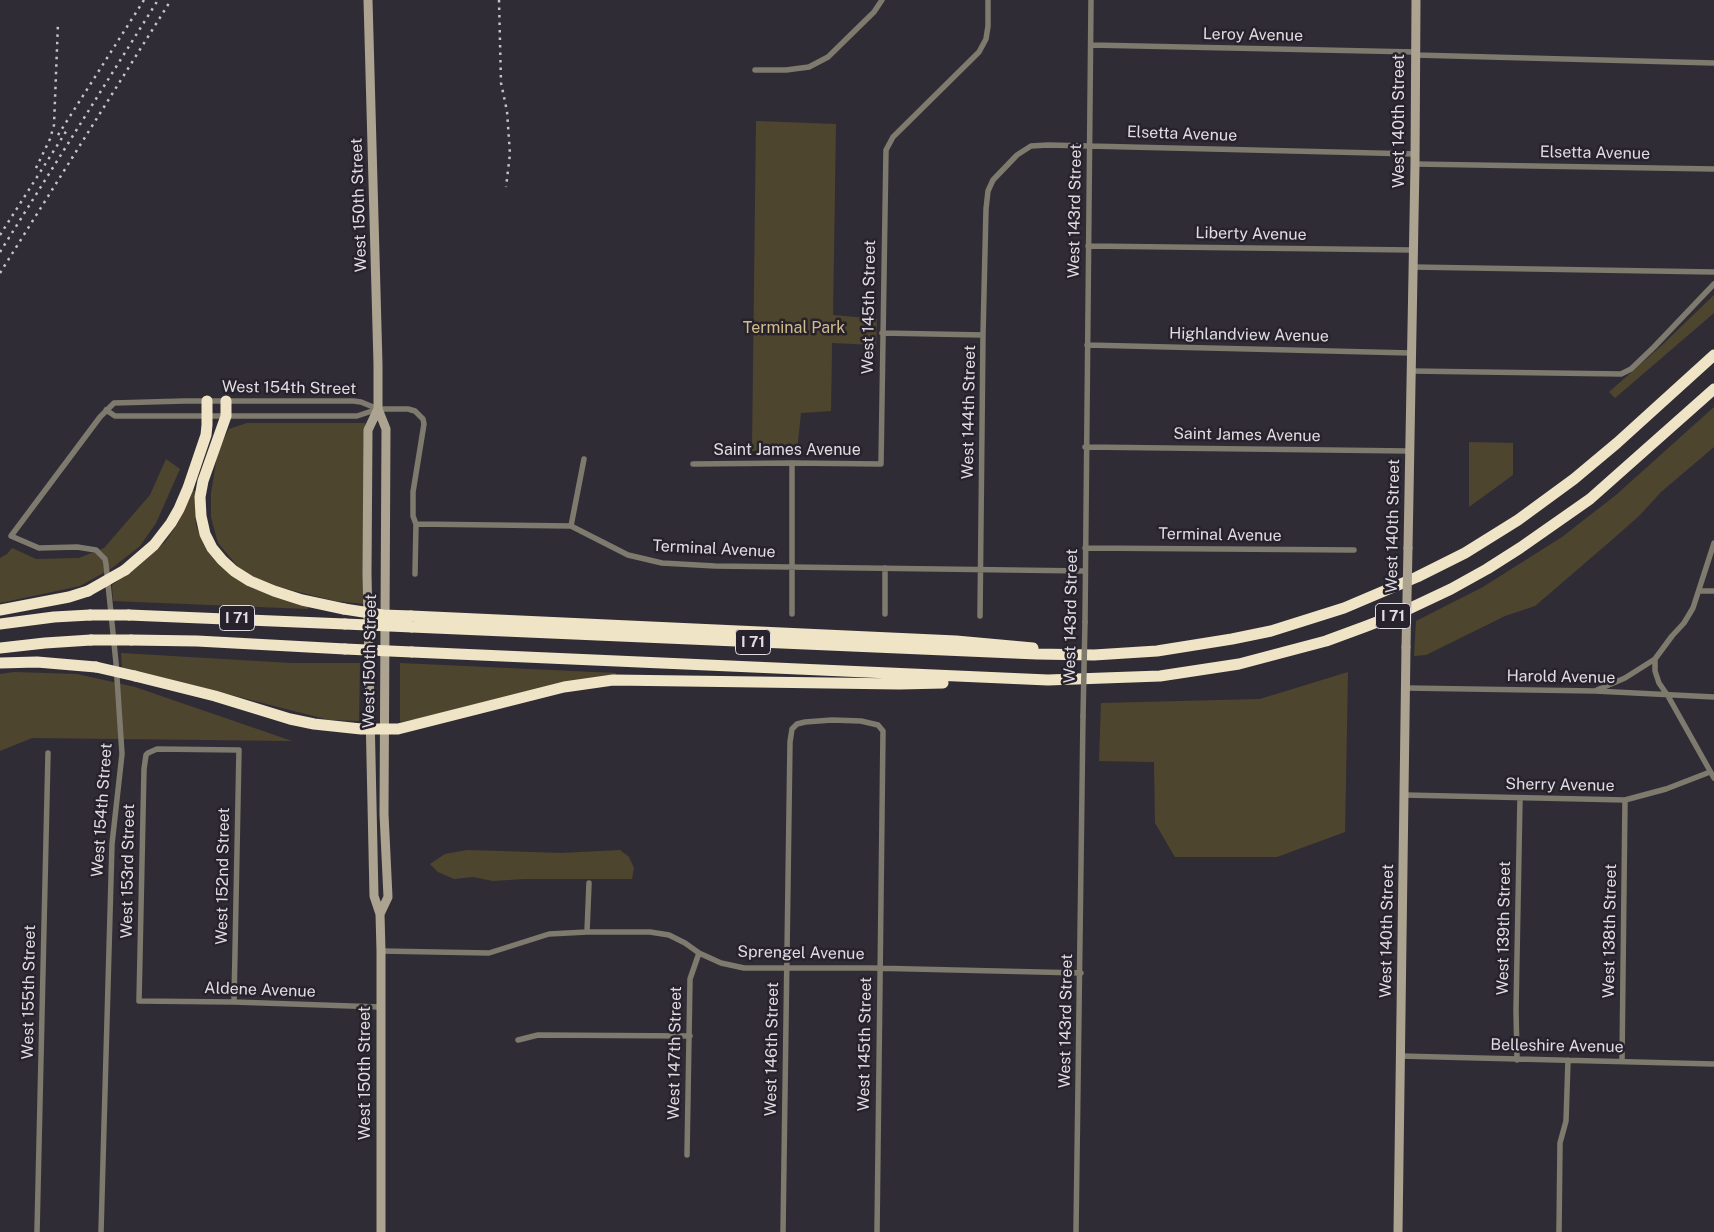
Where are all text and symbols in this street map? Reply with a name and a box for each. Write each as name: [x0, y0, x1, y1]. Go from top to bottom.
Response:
street label: Leroy Avenue: [1203, 25, 1303, 45]
street label: West 140th Street: [1389, 54, 1409, 188]
street label: Elsetta Avenue: [1126, 122, 1238, 146]
street label: West 150th Street: [347, 138, 371, 272]
street label: Elsetta Avenue: [1540, 142, 1650, 164]
street label: West 143rd Street: [1064, 144, 1086, 278]
street label: Liberty Avenue: [1195, 223, 1307, 245]
street label: West 145th Street: [858, 240, 880, 374]
park label: Terminal Park: [743, 318, 845, 338]
street label: Highlandview Avenue: [1169, 324, 1329, 346]
street label: West 144th Street: [958, 345, 980, 479]
street label: West 154th Street: [222, 377, 356, 399]
street label: Saint James Avenue: [1173, 424, 1321, 446]
street label: Saint James Avenue: [713, 440, 861, 460]
street label: West 140th Street: [1382, 459, 1404, 593]
street label: Terminal Avenue: [1158, 524, 1282, 546]
street label: Terminal Avenue: [652, 536, 776, 562]
street label: West 143rd Street: [1060, 549, 1082, 683]
street label: West 150th Street: [359, 594, 381, 728]
road number: I 71: [1376, 604, 1410, 628]
road number: I 71: [220, 606, 254, 630]
road number: I 71: [736, 630, 770, 654]
street label: Harold Avenue: [1506, 666, 1616, 688]
street label: West 154th Street: [88, 742, 116, 878]
street label: Sherry Avenue: [1505, 774, 1615, 796]
street label: West 153rd Street: [117, 803, 139, 939]
street label: West 152nd Street: [212, 807, 234, 945]
street label: West 139th Street: [1493, 861, 1515, 995]
street label: West 140th Street: [1376, 864, 1398, 998]
street label: West 138th Street: [1599, 864, 1621, 998]
street label: West 155th Street: [18, 925, 40, 1059]
street label: Sprengel Avenue: [737, 942, 865, 964]
street label: West 143rd Street: [1055, 954, 1077, 1088]
street label: West 145th Street: [854, 977, 876, 1111]
street label: Aldene Avenue: [204, 978, 316, 1002]
street label: West 146th Street: [761, 982, 783, 1116]
street label: West 147th Street: [664, 986, 686, 1120]
street label: West 150th Street: [355, 1006, 375, 1140]
street label: Belleshire Avenue: [1490, 1035, 1624, 1057]

